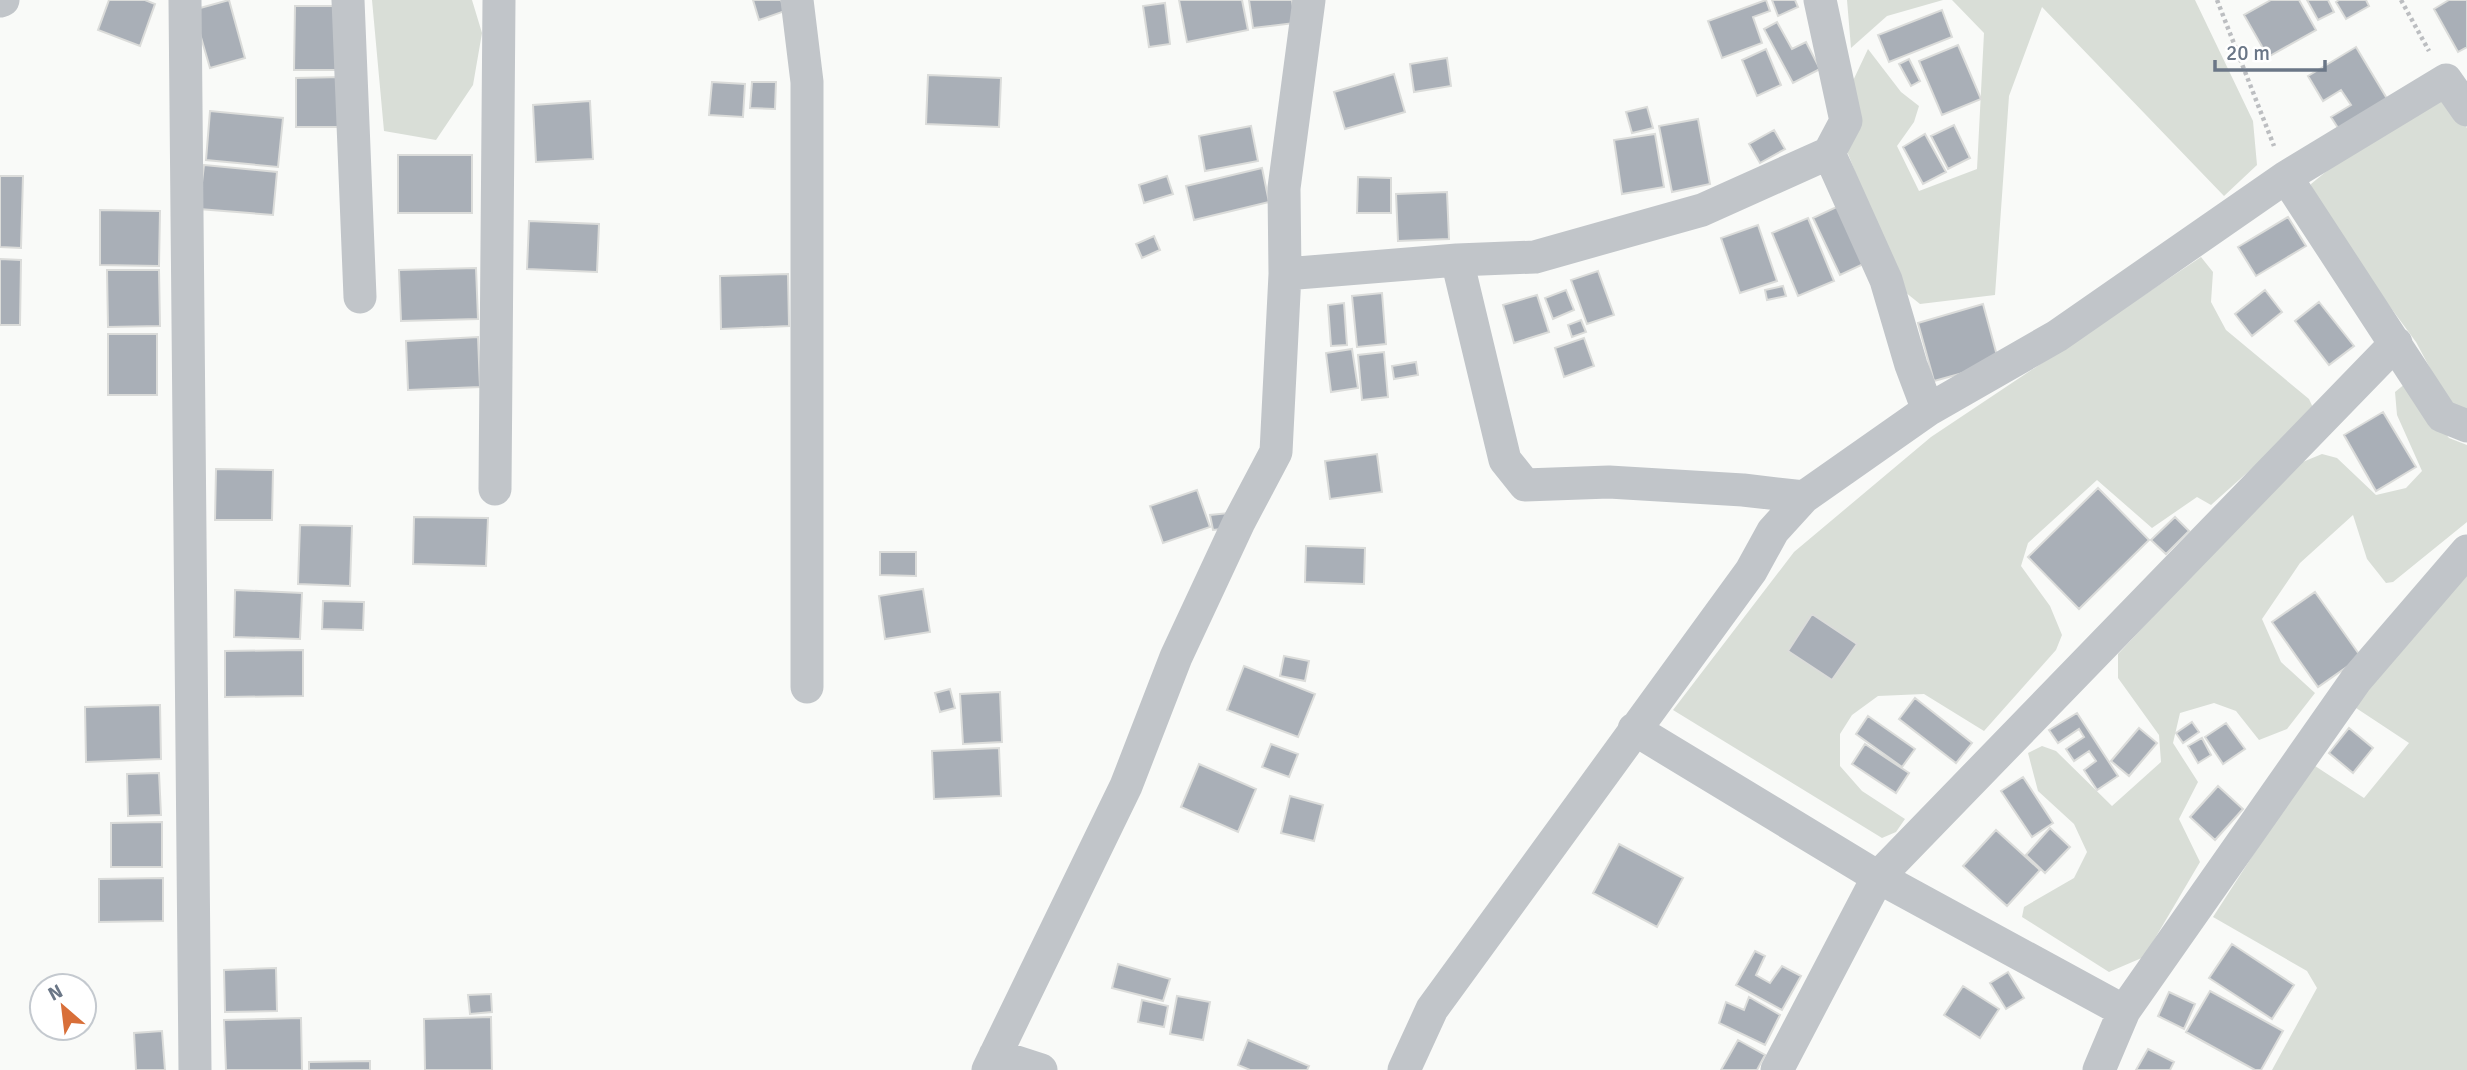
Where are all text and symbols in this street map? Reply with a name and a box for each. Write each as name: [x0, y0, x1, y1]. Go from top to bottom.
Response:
scale bar: [2215, 28, 2325, 72]
text: 20 m: [2226, 40, 2270, 66]
north arrow: [28, 972, 98, 1042]
text: N: [44, 979, 67, 1007]

